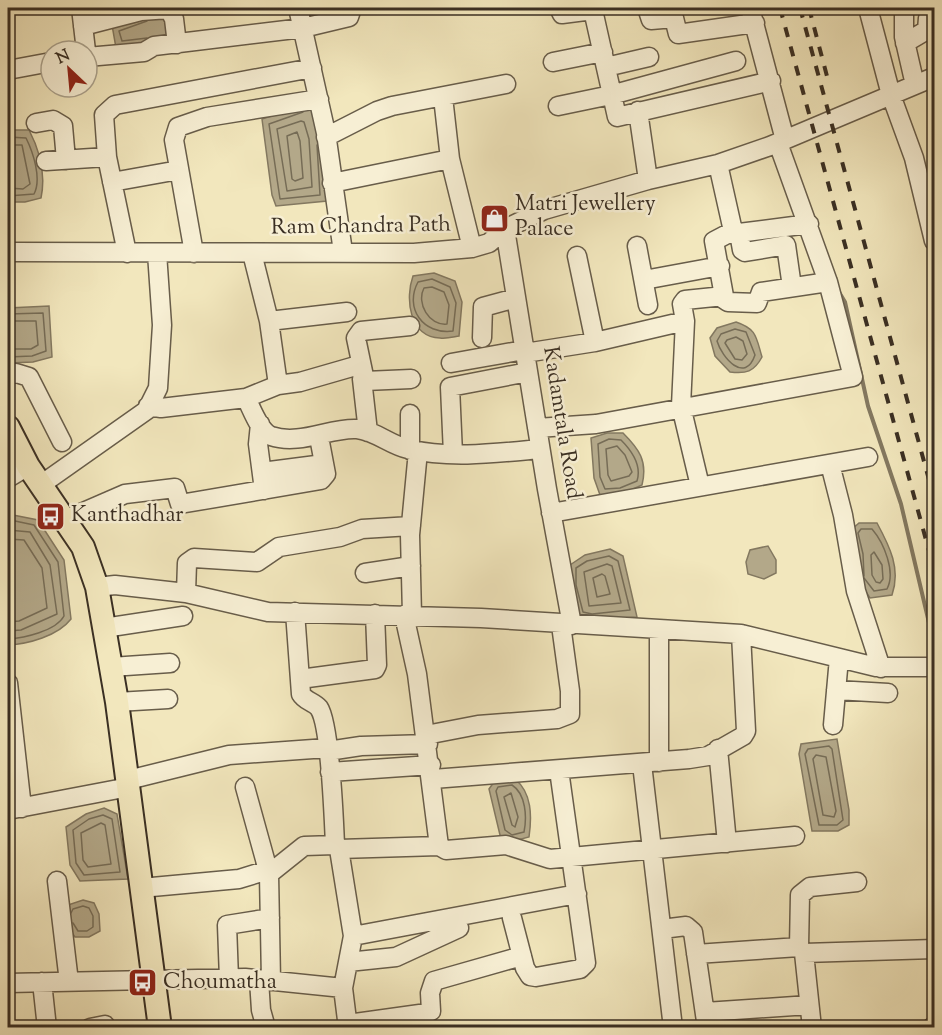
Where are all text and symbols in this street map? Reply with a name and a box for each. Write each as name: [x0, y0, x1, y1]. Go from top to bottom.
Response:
north arrow: [39, 39, 99, 99]
text: N: [53, 45, 75, 71]
place label: Matri Jewellery Palace: [515, 189, 656, 246]
shop icon: Matri Jewellery Palace: [478, 202, 510, 234]
street label: Ram Chandra Path: [271, 209, 451, 245]
street label: Kadamtala Road: [533, 344, 589, 502]
bus stop icon: Kanthadhar: [34, 500, 66, 532]
place label: Kanthadhar: [71, 500, 184, 532]
bus stop icon: Choumatha: [126, 967, 158, 999]
place label: Choumatha: [163, 967, 277, 999]

